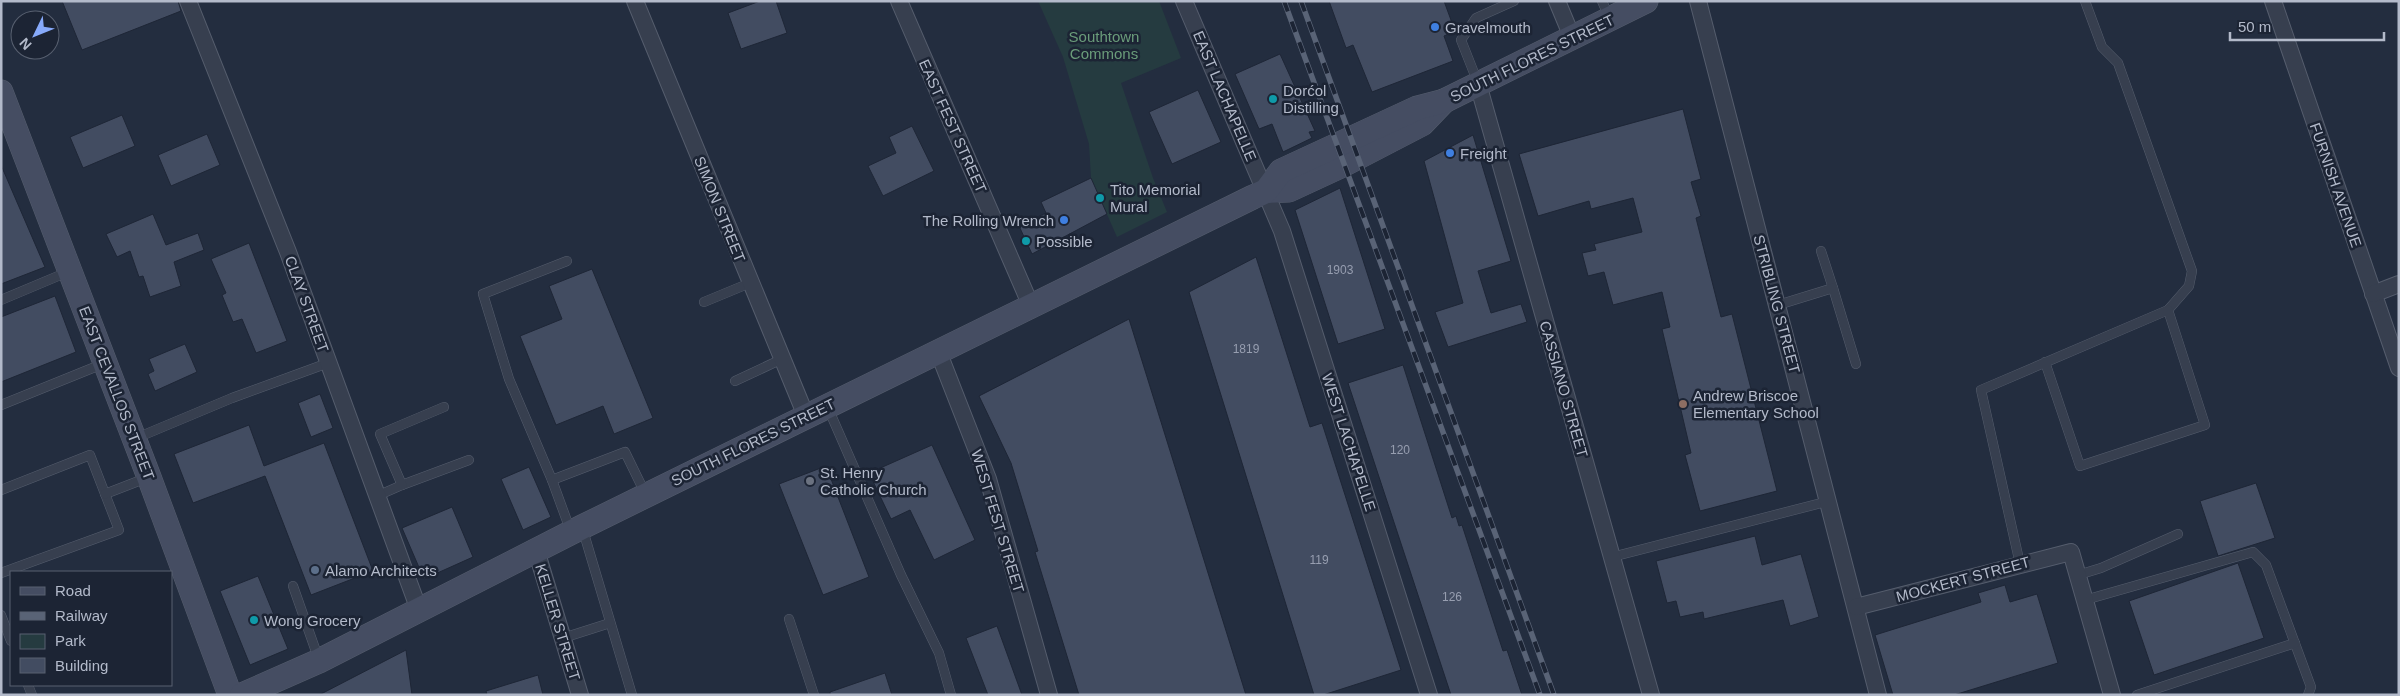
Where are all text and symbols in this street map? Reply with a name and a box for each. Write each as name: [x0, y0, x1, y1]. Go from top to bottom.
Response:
north arrow: [10, 10, 60, 60]
scale bar: [2230, 10, 2384, 42]
street label: SOUTH FLORES STREET: [1447, 11, 1617, 105]
text: 50 m: [2238, 18, 2271, 35]
place label: Gravelmouth: [1445, 19, 1531, 36]
marker: Gravelmouth: [1429, 21, 1441, 33]
park label: Southtown Commons: [1069, 28, 1139, 62]
street label: EAST LACHAPELLE: [1190, 28, 1260, 164]
text: N: [16, 35, 35, 53]
street label: EAST FEST STREET: [916, 57, 990, 195]
place label: Dorćol Distilling: [1283, 82, 1339, 116]
marker: Dorćol Distilling: [1267, 93, 1279, 105]
street label: FURNISH AVENUE: [2307, 121, 2365, 249]
place label: Freight: [1460, 145, 1508, 162]
marker: Freight: [1444, 147, 1456, 159]
street label: SIMON STREET: [691, 154, 749, 264]
place label: Tito Memorial Mural: [1110, 181, 1200, 215]
marker: Tito Memorial Mural: [1094, 192, 1106, 204]
place label: The Rolling Wrench: [923, 212, 1054, 229]
marker: The Rolling Wrench: [1058, 214, 1070, 226]
place label: Possible: [1036, 233, 1093, 250]
street label: STRIBLING STREET: [1750, 233, 1804, 375]
marker: Possible: [1020, 235, 1032, 247]
street label: CLAY STREET: [282, 254, 332, 354]
house number: 1903: [1327, 263, 1354, 277]
street label: EAST CEVALLOS STREET: [76, 304, 158, 482]
street label: CASSIANO STREET: [1536, 319, 1592, 459]
house number: 1819: [1233, 342, 1260, 356]
street label: WEST LACHAPELLE: [1319, 371, 1379, 513]
place label: Andrew Briscoe Elementary School: [1693, 387, 1819, 421]
street label: SOUTH FLORES STREET: [668, 395, 838, 489]
marker: Andrew Briscoe Elementary School: [1677, 398, 1689, 410]
house number: 120: [1390, 443, 1410, 457]
street label: WEST FEST STREET: [968, 447, 1028, 595]
place label: St. Henry Catholic Church: [820, 464, 927, 498]
marker: St. Henry Catholic Church: [804, 475, 816, 487]
house number: 119: [1309, 553, 1329, 567]
street label: MOCKERT STREET: [1894, 553, 2032, 605]
place label: Alamo Architects: [325, 562, 437, 579]
street label: KELLER STREET: [532, 562, 584, 682]
marker: Alamo Architects: [309, 564, 321, 576]
legend: [10, 571, 172, 686]
text: Road: [55, 582, 91, 599]
house number: 126: [1442, 590, 1462, 604]
text: Railway: [55, 607, 108, 624]
place label: Wong Grocery: [264, 612, 361, 629]
marker: Wong Grocery: [248, 614, 260, 626]
text: Park: [55, 632, 86, 649]
text: Building: [55, 657, 108, 674]

